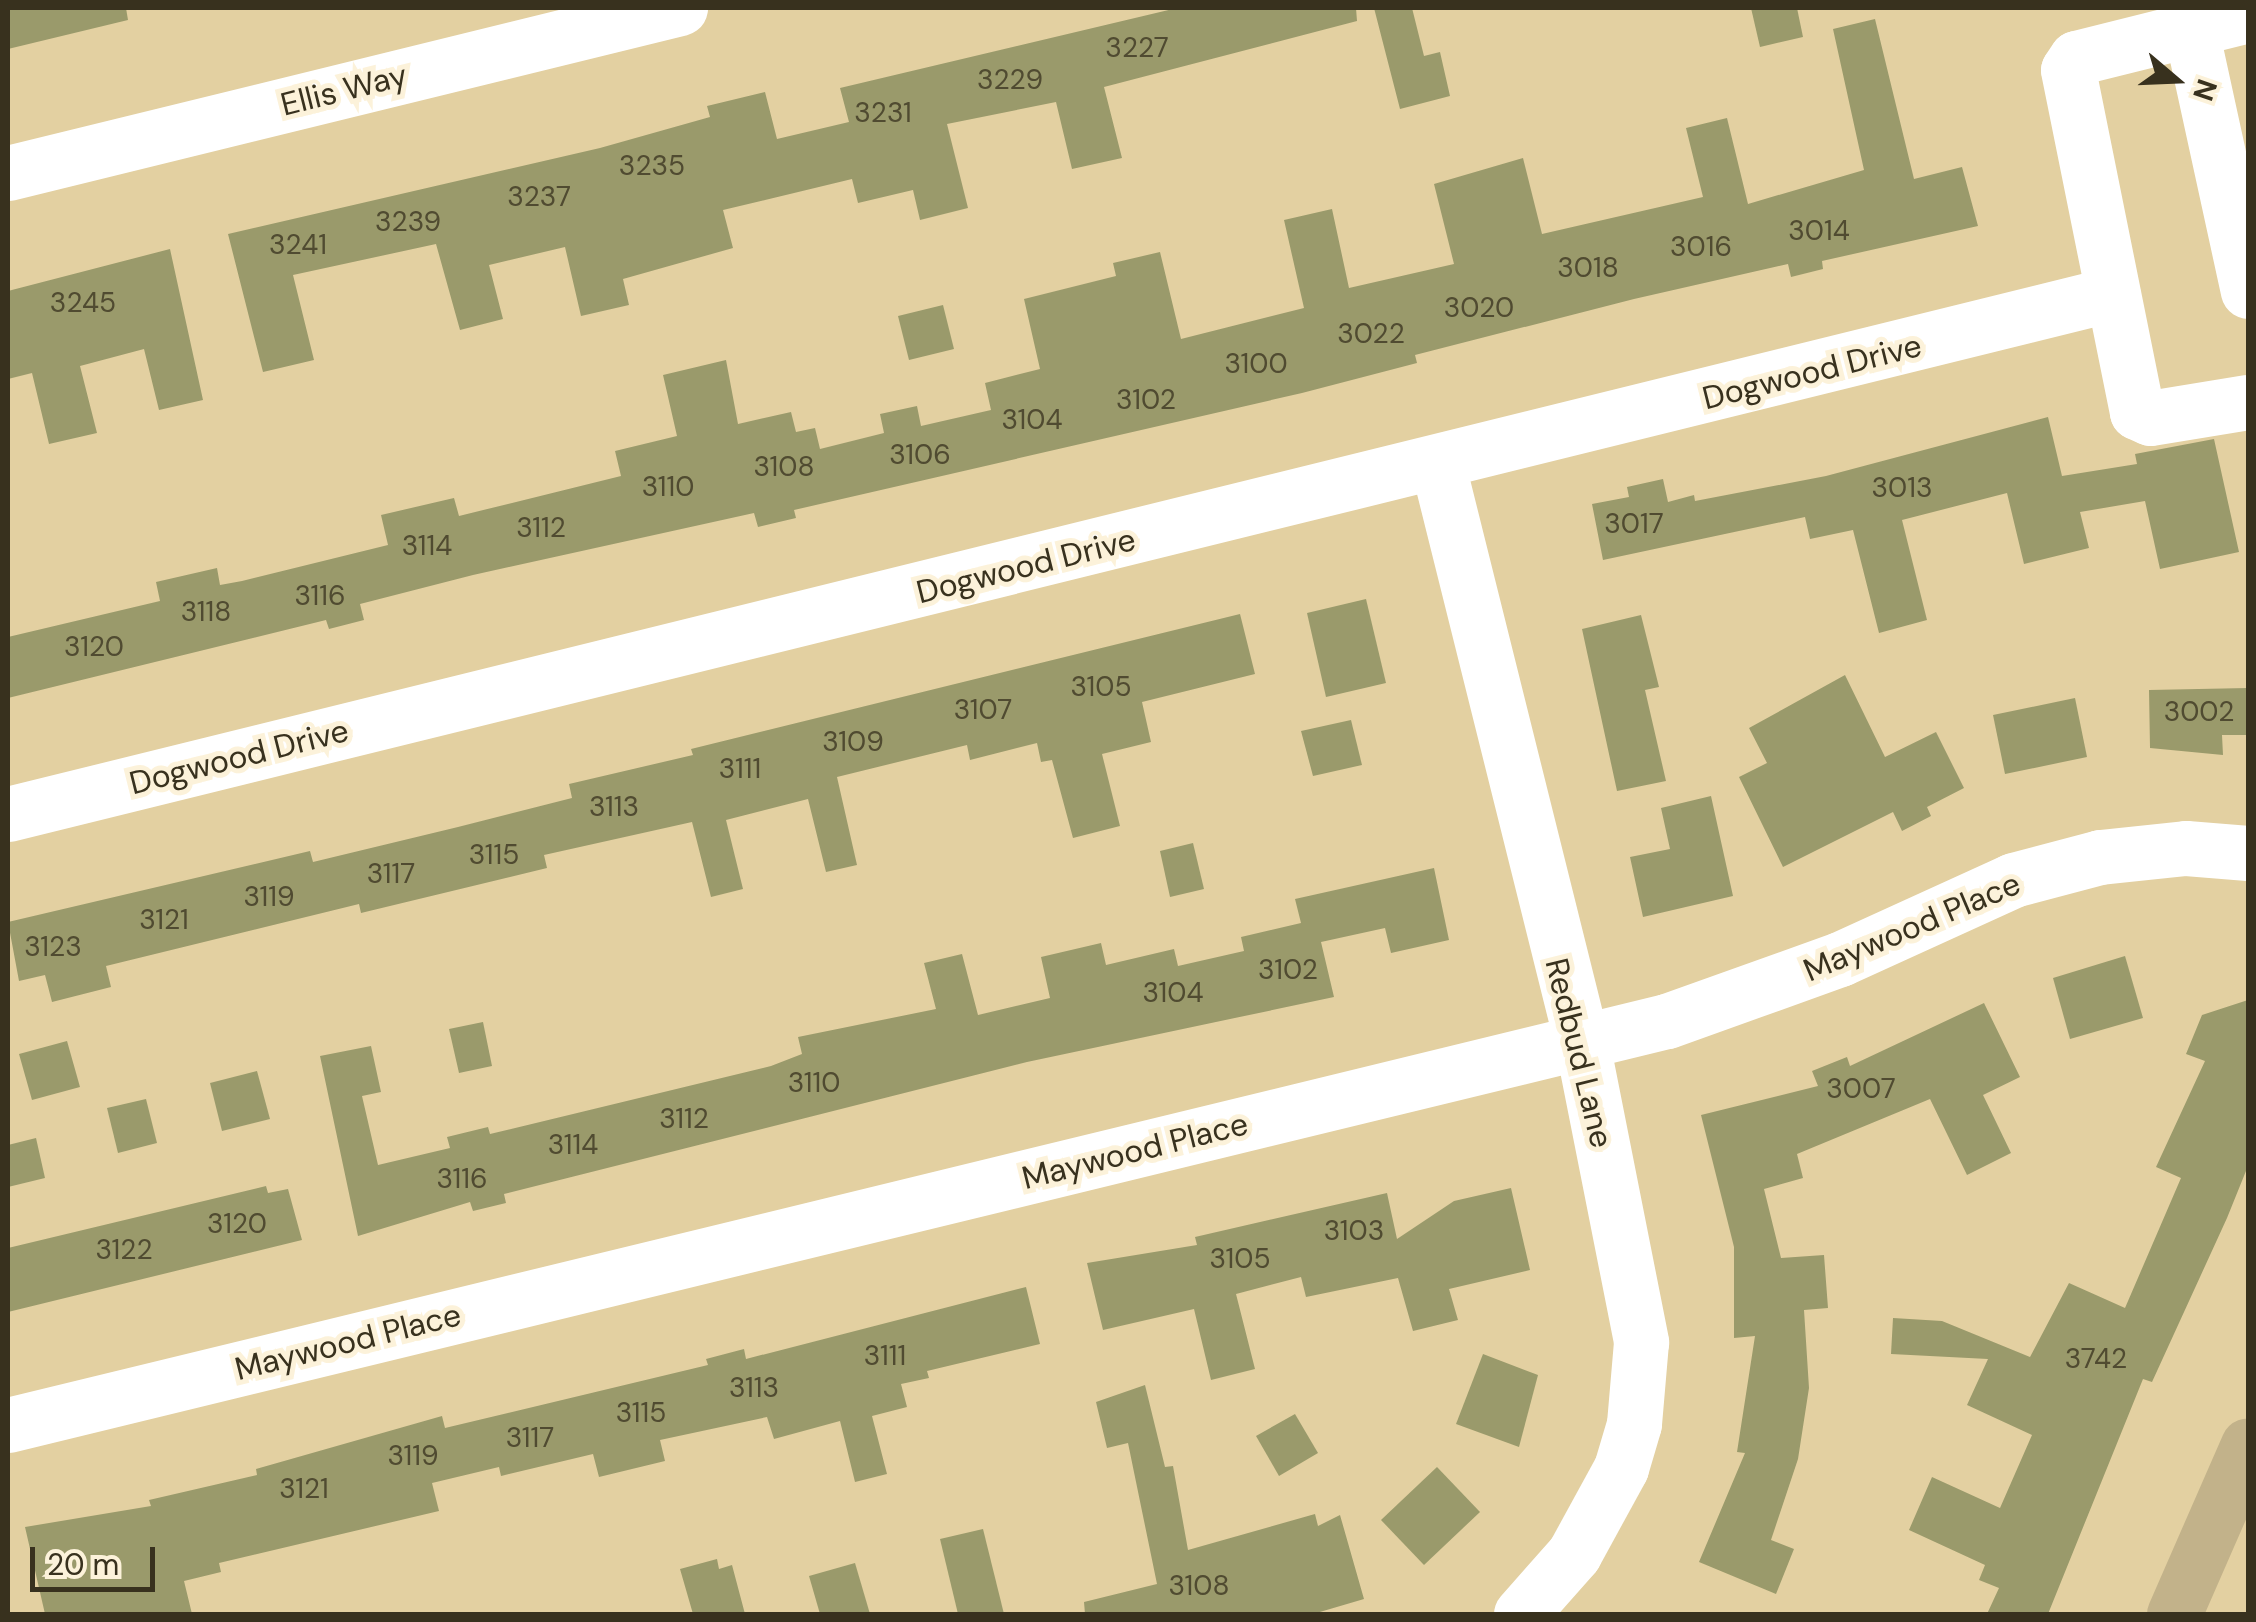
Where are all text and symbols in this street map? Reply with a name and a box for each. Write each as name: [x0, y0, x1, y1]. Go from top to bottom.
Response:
north arrow: [2126, 30, 2226, 130]
house number: 3227: [1105, 31, 1169, 65]
street label: Ellis Way: [277, 56, 411, 124]
house number: 3229: [977, 63, 1043, 97]
text: N: [2184, 74, 2226, 106]
house number: 3231: [854, 96, 912, 130]
house number: 3235: [619, 149, 685, 183]
house number: 3237: [507, 180, 571, 214]
house number: 3239: [375, 205, 441, 239]
house number: 3014: [1788, 214, 1850, 248]
house number: 3241: [269, 228, 327, 262]
house number: 3016: [1670, 230, 1732, 264]
house number: 3018: [1557, 251, 1619, 285]
house number: 3245: [50, 286, 116, 320]
house number: 3020: [1444, 291, 1514, 325]
house number: 3022: [1337, 317, 1405, 351]
street label: Dogwood Drive: [1699, 326, 1925, 418]
house number: 3100: [1224, 347, 1288, 381]
house number: 3102: [1116, 383, 1176, 417]
house number: 3104: [1002, 403, 1062, 437]
house number: 3106: [889, 438, 951, 472]
house number: 3108: [754, 450, 814, 484]
house number: 3110: [642, 470, 694, 504]
house number: 3013: [1872, 471, 1932, 505]
house number: 3017: [1604, 507, 1664, 541]
house number: 3112: [516, 511, 566, 545]
street label: Dogwood Drive: [913, 520, 1139, 612]
house number: 3114: [402, 529, 452, 563]
house number: 3116: [294, 579, 346, 613]
house number: 3118: [181, 595, 231, 629]
house number: 3120: [64, 630, 124, 664]
house number: 3105: [1070, 670, 1132, 704]
house number: 3107: [954, 693, 1012, 727]
house number: 3002: [2164, 695, 2234, 729]
street label: Dogwood Drive: [126, 711, 352, 803]
house number: 3109: [822, 725, 884, 759]
house number: 3111: [719, 752, 761, 786]
house number: 3113: [589, 790, 639, 824]
house number: 3115: [469, 838, 519, 872]
house number: 3117: [367, 857, 415, 891]
street label: Maywood Place: [1798, 864, 2026, 990]
house number: 3119: [243, 880, 295, 914]
house number: 3121: [139, 903, 189, 937]
house number: 3123: [24, 930, 82, 964]
house number: 3102: [1258, 953, 1318, 987]
street label: Redbud Lane: [1537, 954, 1621, 1152]
house number: 3104: [1143, 976, 1203, 1010]
house number: 3110: [788, 1066, 840, 1100]
house number: 3007: [1826, 1072, 1896, 1106]
house number: 3112: [659, 1102, 709, 1136]
street label: Maywood Place: [1018, 1104, 1252, 1198]
house number: 3114: [548, 1128, 598, 1162]
house number: 3116: [436, 1162, 488, 1196]
house number: 3120: [207, 1207, 267, 1241]
house number: 3103: [1324, 1214, 1384, 1248]
house number: 3122: [95, 1233, 153, 1267]
house number: 3105: [1209, 1242, 1271, 1276]
street label: Maywood Place: [231, 1295, 465, 1389]
house number: 3111: [864, 1339, 906, 1373]
house number: 3742: [2065, 1342, 2127, 1376]
house number: 3113: [729, 1371, 779, 1405]
house number: 3115: [616, 1396, 666, 1430]
house number: 3117: [506, 1421, 554, 1455]
house number: 3119: [387, 1439, 439, 1473]
house number: 3121: [279, 1472, 329, 1506]
scale bar: [35, 1527, 160, 1589]
text: 20 m: [47, 1545, 119, 1584]
house number: 3108: [1169, 1569, 1229, 1603]

